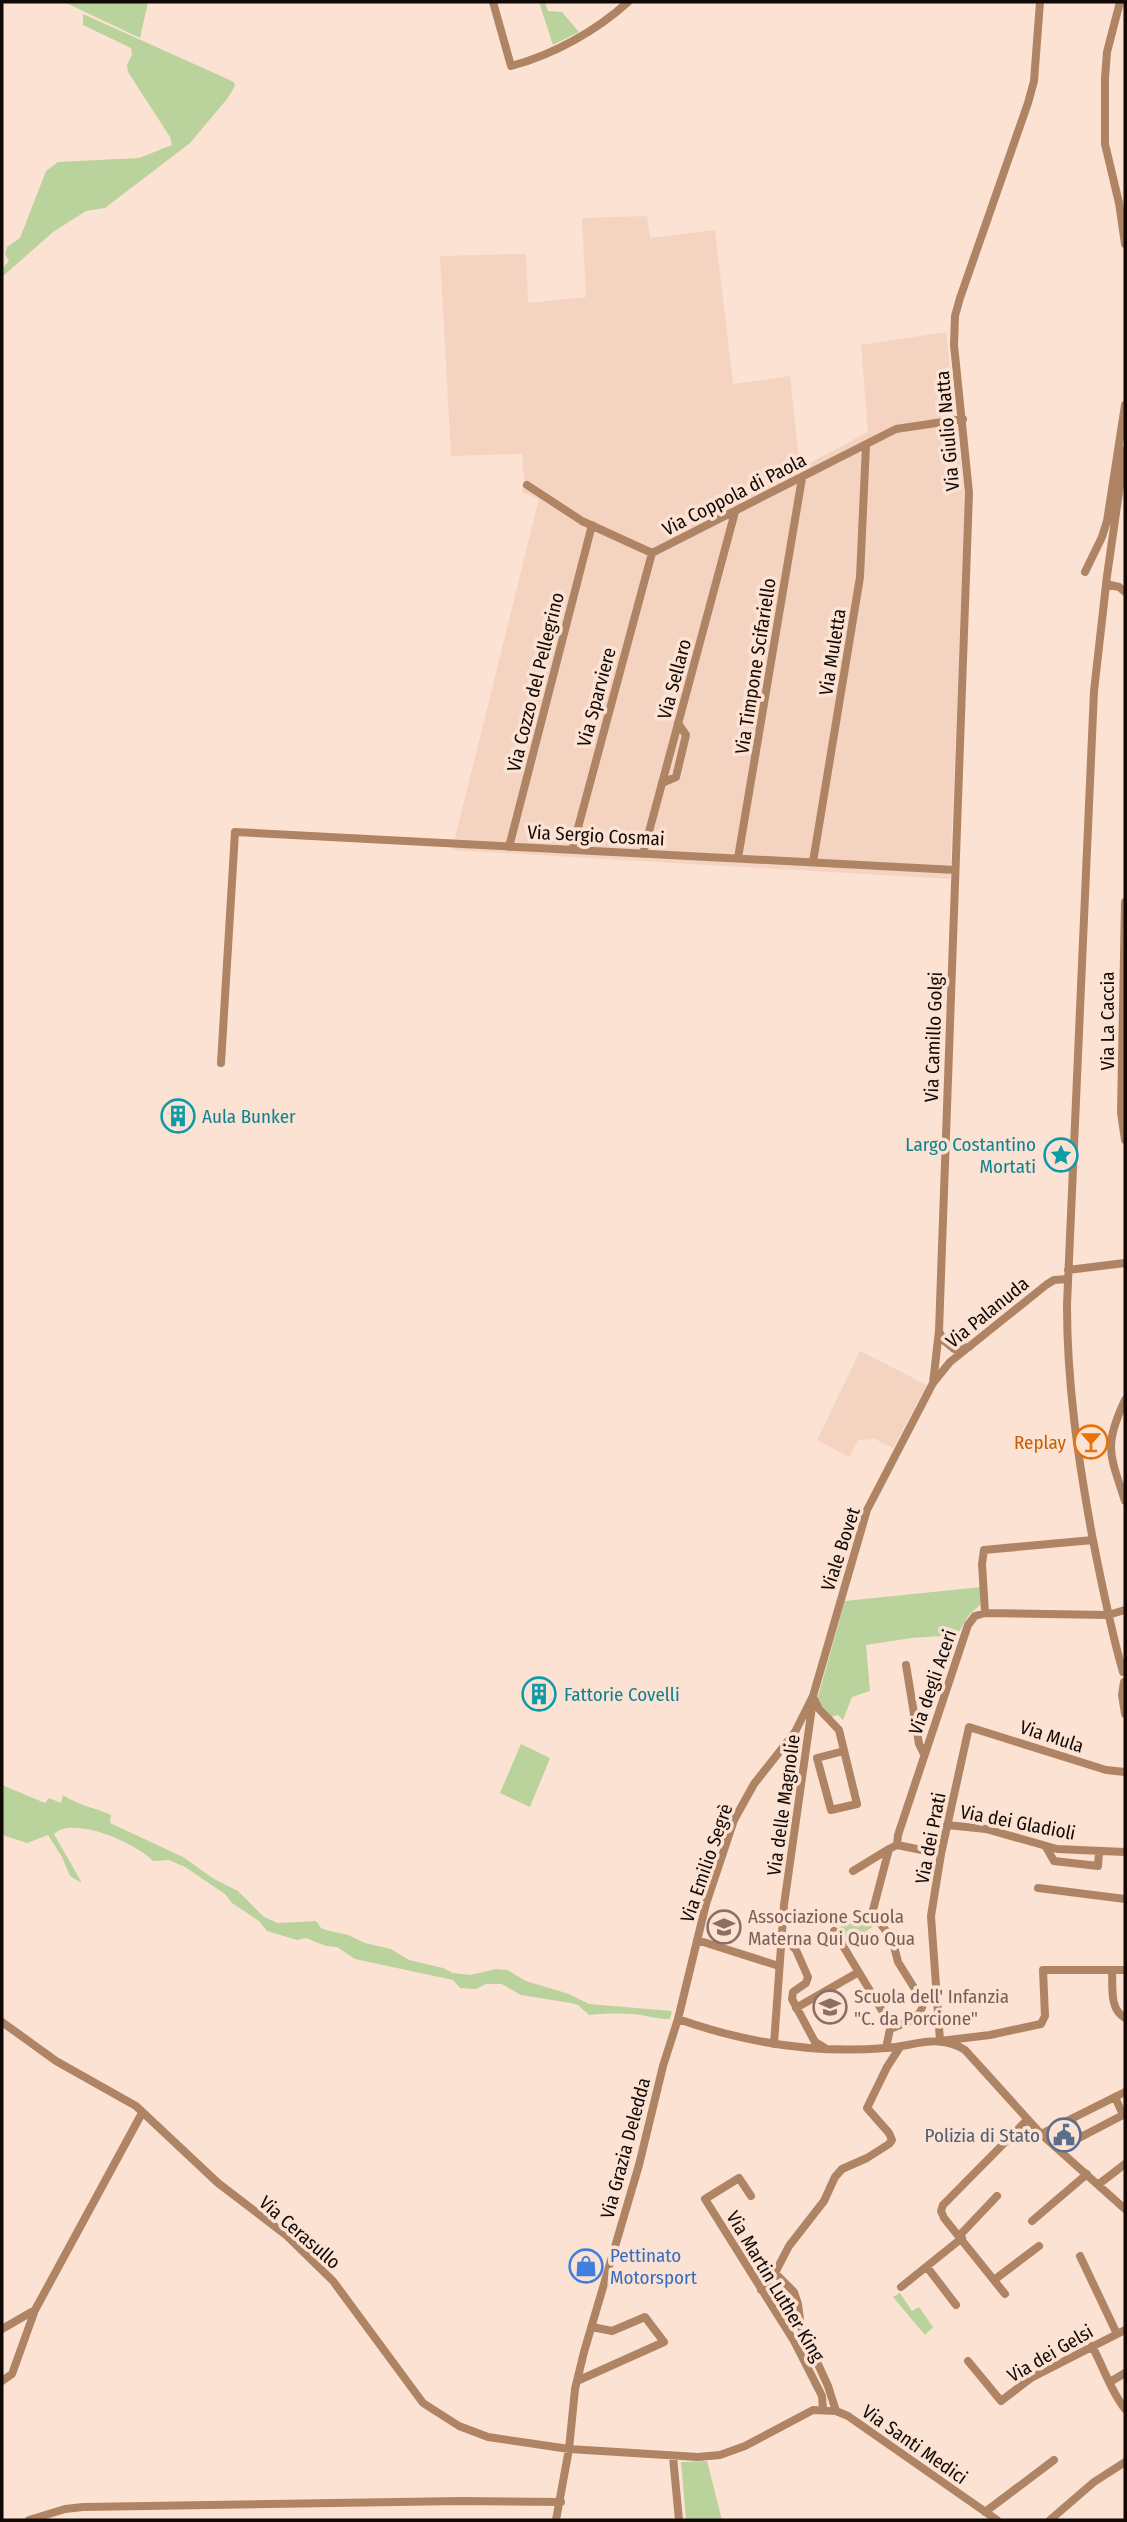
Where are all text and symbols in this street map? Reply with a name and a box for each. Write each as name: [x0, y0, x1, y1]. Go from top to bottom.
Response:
street label: Via Giulio Natta: [931, 370, 964, 492]
street label: Via Coppola di Paola: [658, 448, 810, 541]
street label: Via Timpone Scifariello: [730, 576, 781, 756]
street label: Via Cozzo del Pellegrino: [502, 590, 569, 774]
street label: Via Muletta: [814, 607, 851, 697]
street label: Via Sellaro: [653, 636, 696, 722]
street label: Via Sparviere: [572, 645, 621, 749]
street label: Via Sergio Cosmai: [527, 820, 665, 851]
street label: Via Camillo Golgi: [920, 971, 947, 1103]
street label: Via La Caccia: [1096, 971, 1119, 1071]
building icon: Aula Bunker: [159, 1097, 197, 1135]
place label: Aula Bunker: [202, 1105, 296, 1128]
place label: Largo Costantino Mortati: [905, 1133, 1036, 1178]
place icon: Largo Costantino Mortati: [1042, 1136, 1080, 1174]
street label: Via Palanuda: [941, 1272, 1033, 1353]
bar icon: Replay: [1072, 1423, 1110, 1461]
place label: Replay: [1014, 1431, 1067, 1454]
street label: Viale Bovet: [816, 1504, 865, 1594]
street label: Via degli Aceri: [904, 1627, 961, 1738]
building icon: Fattorie Covelli: [520, 1675, 558, 1713]
place label: Fattorie Covelli: [564, 1683, 680, 1706]
street label: Via Mula: [1017, 1715, 1087, 1758]
street label: Via delle Magnolie: [762, 1733, 805, 1877]
street label: Via dei Prati: [910, 1790, 951, 1886]
street label: Via dei Gladioli: [958, 1800, 1078, 1845]
street label: Via Emilio Segrè: [675, 1801, 738, 1925]
place label: Associazione Scuola Materna Qui Quo Qua: [748, 1905, 915, 1950]
school or university icon: Associazione Scuola Materna Qui Quo Qua: [705, 1908, 743, 1946]
place label: Scuola dell' Infanzia "C. da Porcione": [854, 1985, 1009, 2030]
school or university icon: Scuola dell' Infanzia "C. da Porcione": [811, 1988, 849, 2026]
street label: Via Grazia Deledda: [596, 2075, 655, 2221]
public building icon: Polizia di Stato: [1045, 2116, 1083, 2154]
place label: Polizia di Stato: [925, 2124, 1040, 2147]
street label: Via Cerasullo: [254, 2191, 345, 2274]
street label: Via Martin Luther King: [721, 2207, 830, 2366]
place label: Pettinato Motorsport: [610, 2244, 698, 2289]
shop icon: Pettinato Motorsport: [567, 2247, 605, 2285]
street label: Via dei Gelsi: [1003, 2320, 1097, 2387]
street label: Via Santi Medici: [858, 2400, 972, 2489]

